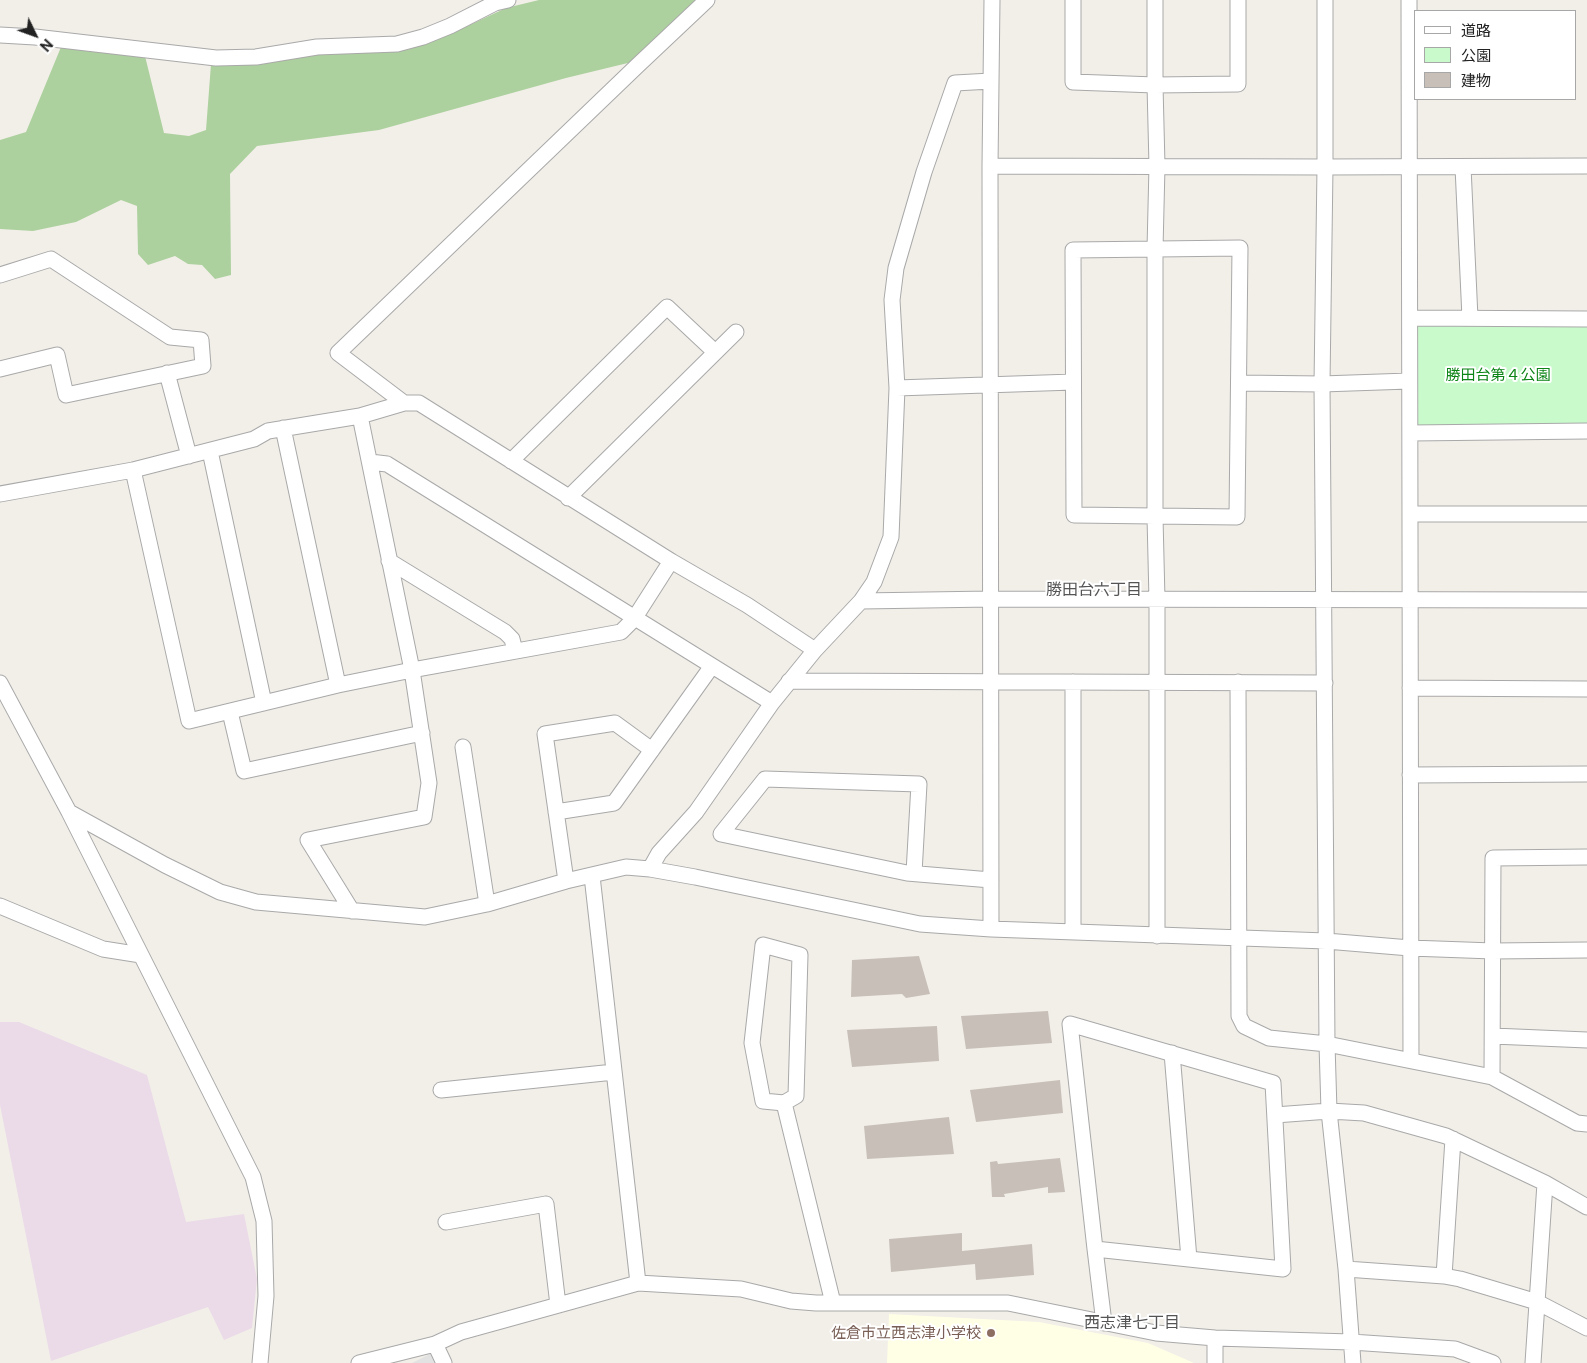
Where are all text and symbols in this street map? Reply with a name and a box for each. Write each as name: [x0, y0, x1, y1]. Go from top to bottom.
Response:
north arrow: [10, 10, 60, 60]
legend: [1414, 10, 1577, 100]
text: 道路: [1461, 22, 1491, 39]
text: N: [37, 36, 56, 54]
text: 公園: [1461, 47, 1491, 64]
text: 建物: [1461, 72, 1491, 89]
park label: 勝田台第４公園: [1446, 366, 1550, 384]
district label: 勝田台六丁目: [1046, 580, 1142, 600]
district label: 西志津七丁目: [1084, 1313, 1180, 1333]
place label: 佐倉市立西志津小学校: [831, 1324, 981, 1342]
marker: 佐倉市立西志津小学校: [985, 1327, 997, 1339]

